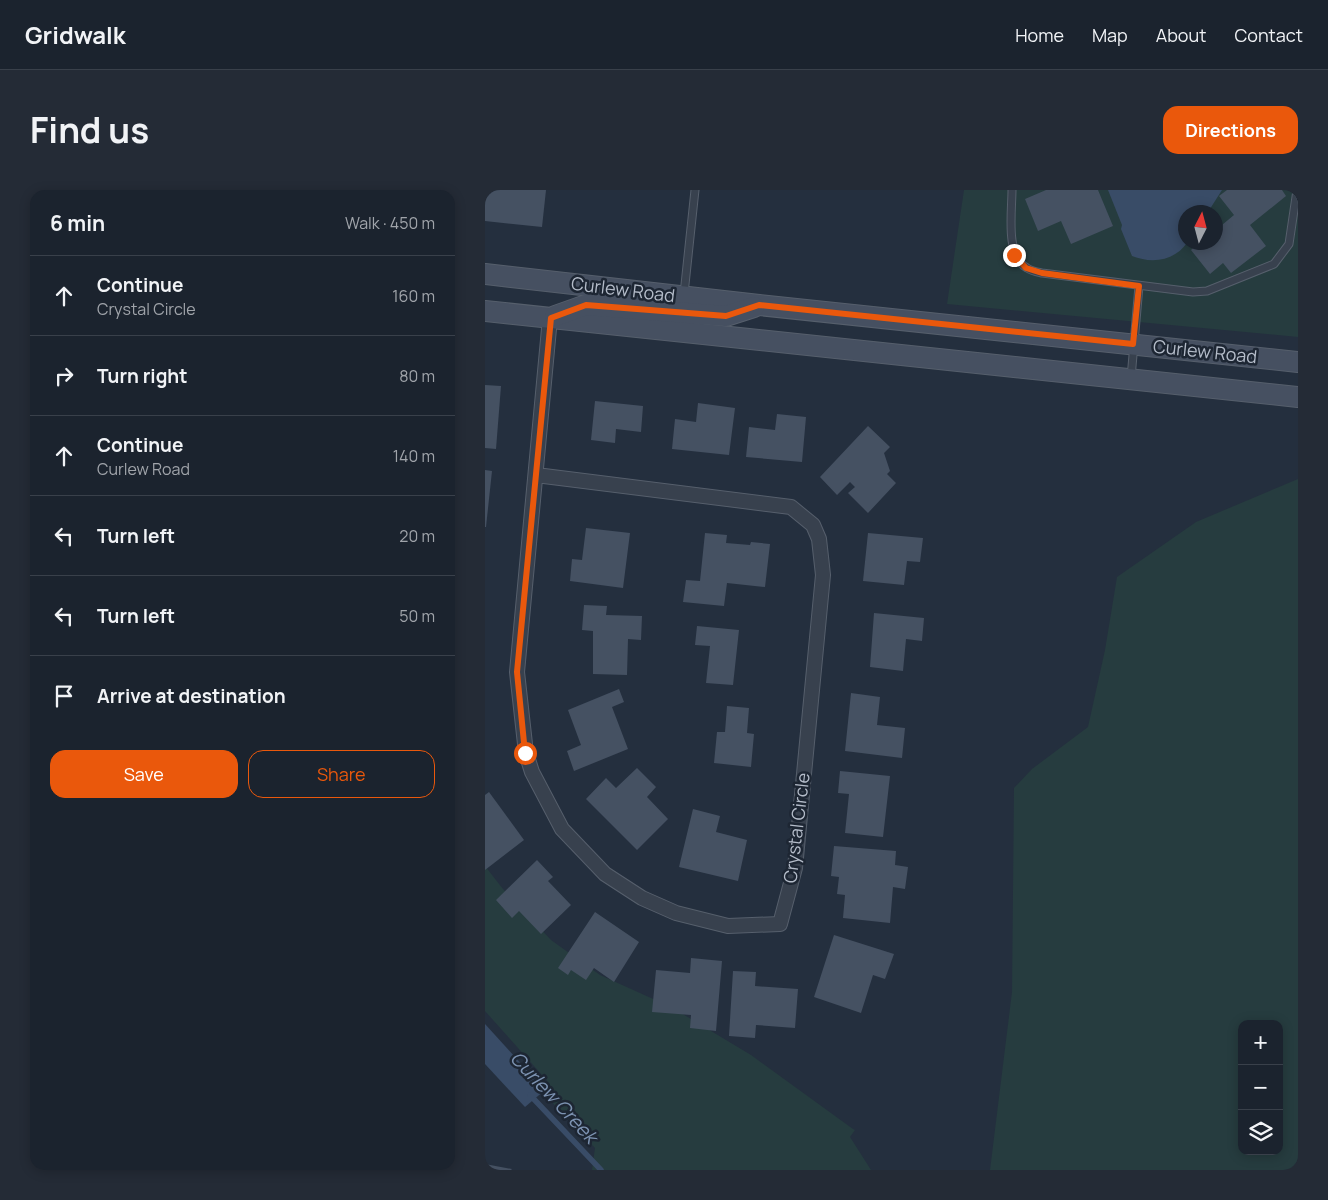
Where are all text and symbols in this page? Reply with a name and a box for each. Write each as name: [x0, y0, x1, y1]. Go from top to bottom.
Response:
text: Gridwalk: [25, 18, 126, 51]
text: Home: [1015, 23, 1064, 47]
text: Map: [1092, 23, 1128, 47]
text: About: [1156, 23, 1206, 47]
text: Contact: [1234, 23, 1303, 47]
text: Find us: [30, 106, 149, 154]
button: Directions: [1163, 106, 1298, 154]
north arrow: [1178, 205, 1223, 250]
text: 6 min: [50, 209, 105, 237]
text: Walk · 450 m: [345, 212, 435, 234]
route end: [1003, 244, 1026, 267]
street label: Curlew Road: [570, 271, 676, 307]
text: Continue: [97, 272, 183, 298]
icon: ahead: [50, 282, 78, 310]
text: 160 m: [392, 285, 435, 307]
text: Crystal Circle: [97, 298, 196, 320]
street label: Curlew Road: [1152, 334, 1258, 368]
icon: right: [50, 362, 78, 390]
text: Turn right: [97, 363, 187, 389]
text: 80 m: [399, 365, 435, 387]
text: Continue: [97, 432, 183, 458]
icon: ahead: [50, 442, 78, 470]
text: 140 m: [393, 445, 435, 467]
text: Curlew Road: [97, 458, 190, 480]
icon: left: [50, 522, 78, 550]
text: Turn left: [97, 523, 175, 549]
text: 20 m: [399, 525, 435, 547]
icon: left: [50, 602, 78, 630]
text: Turn left: [97, 603, 175, 629]
text: 50 m: [399, 605, 435, 627]
icon: arrive: [50, 682, 78, 710]
text: Arrive at destination: [97, 683, 286, 709]
route start: [514, 742, 537, 765]
button: Save: [50, 750, 238, 798]
button: Share: [248, 750, 435, 798]
street label: Crystal Circle: [777, 771, 815, 884]
map controls: [1238, 1020, 1283, 1155]
button: +: [1238, 1020, 1283, 1065]
water label: Curlew Creek: [505, 1045, 605, 1151]
button: −: [1238, 1065, 1283, 1110]
button: layers: [1238, 1110, 1283, 1155]

